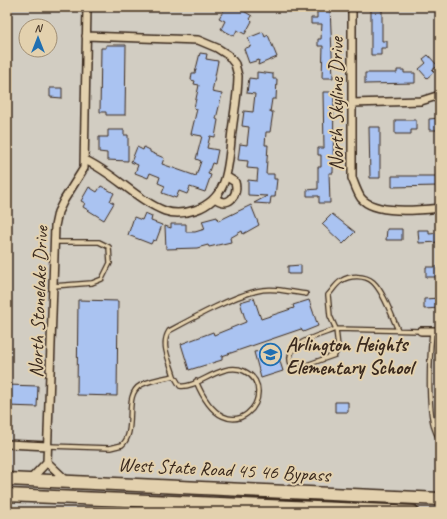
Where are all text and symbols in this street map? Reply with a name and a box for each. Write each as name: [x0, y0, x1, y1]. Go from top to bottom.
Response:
north arrow: [18, 18, 58, 58]
text: N: [35, 21, 44, 35]
street label: North Skyline Drive: [324, 36, 349, 171]
street label: North Stonelake Drive: [23, 224, 54, 378]
place label: Arlington Heights Elementary School: [286, 332, 416, 380]
school or university icon: Arlington Heights Elementary School: [257, 342, 283, 368]
street label: West State Road 45 46 Bypass: [117, 451, 333, 488]

